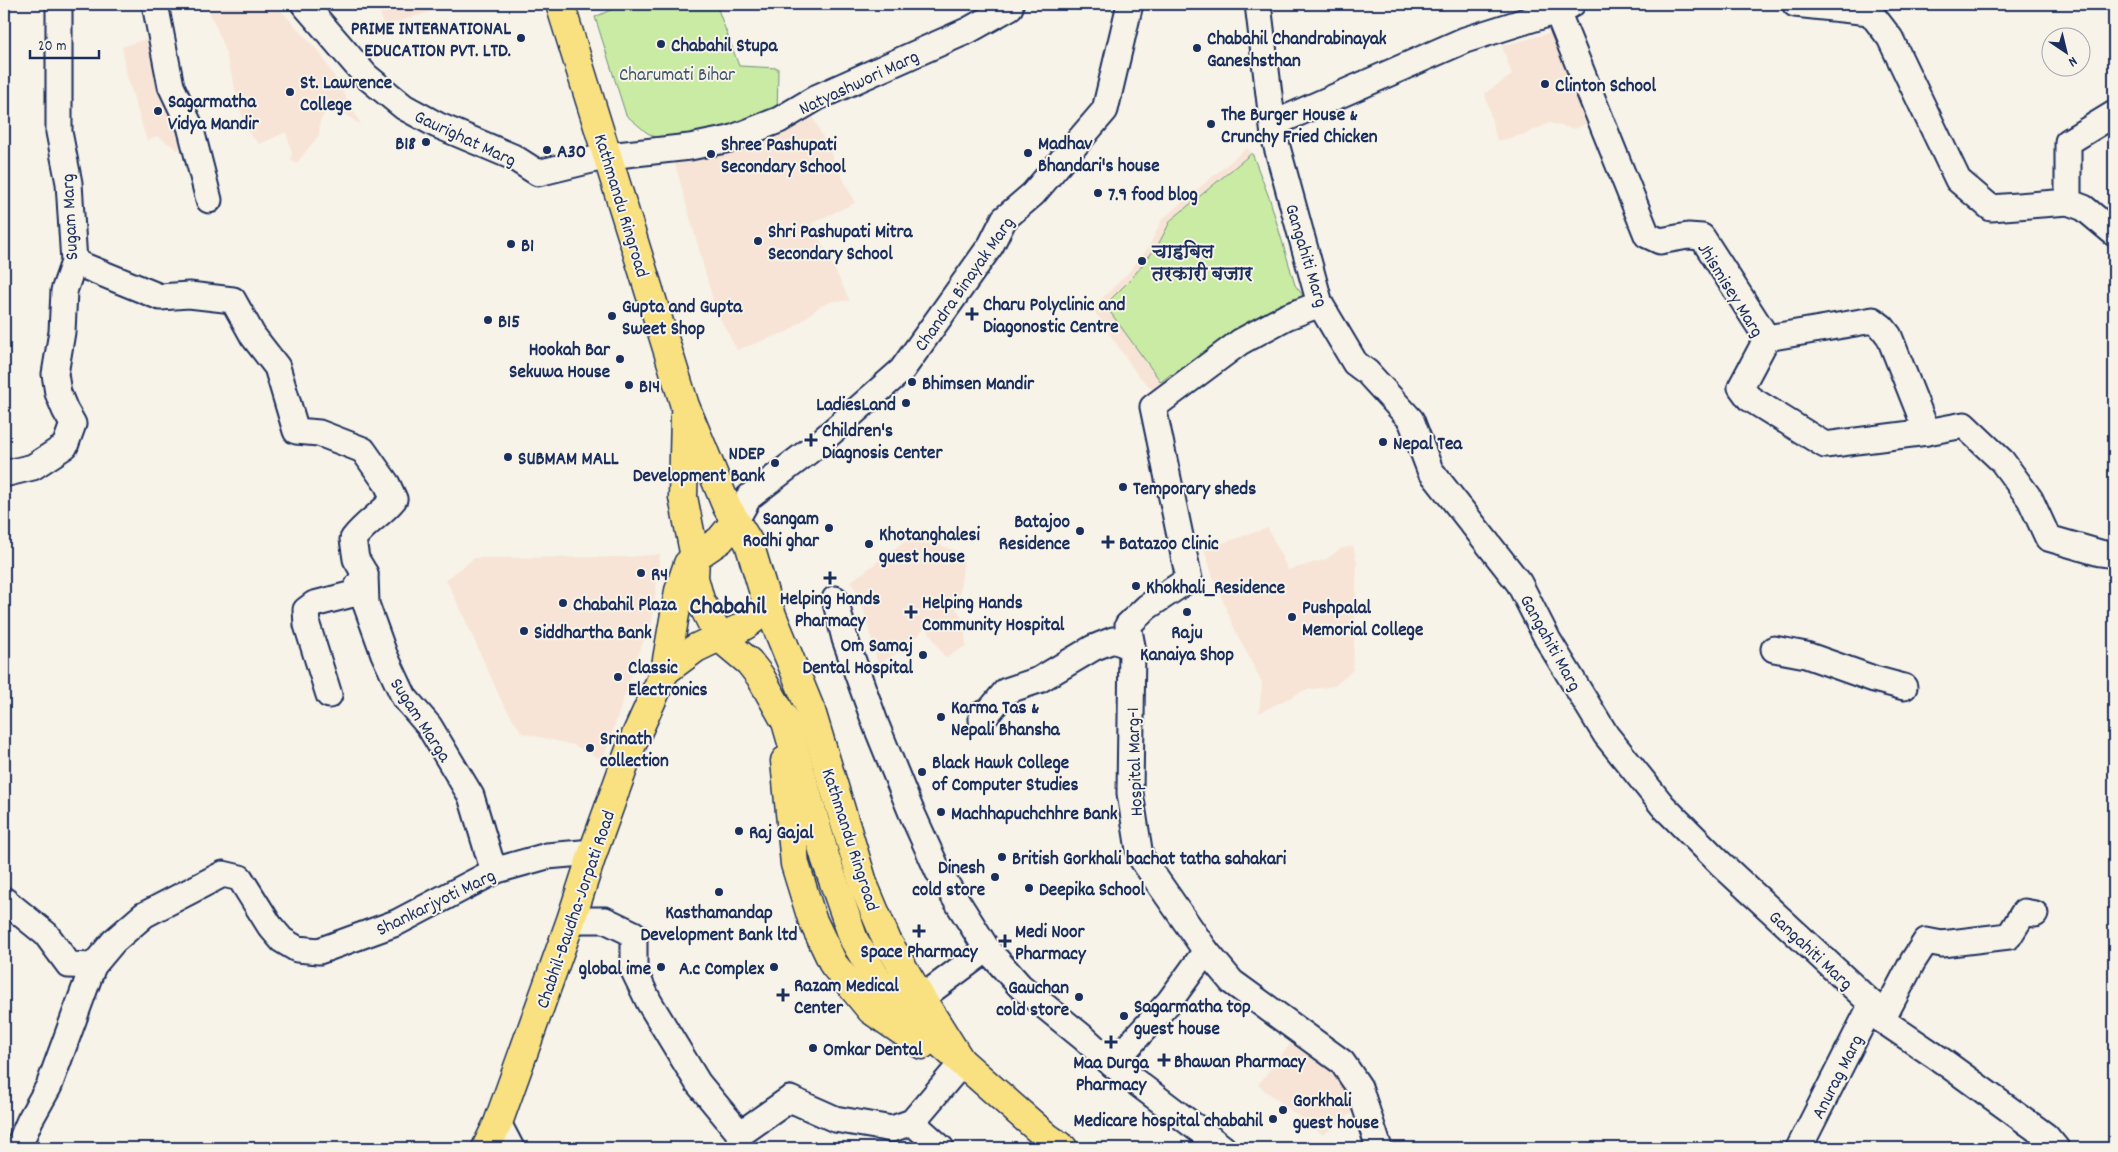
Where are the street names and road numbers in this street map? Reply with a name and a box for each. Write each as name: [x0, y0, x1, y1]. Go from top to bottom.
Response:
street label: Natyashwori Marg: [795, 45, 924, 124]
street label: Gaurighat Marg: [409, 105, 520, 176]
street label: Kathmandu Ringroad: [585, 131, 654, 281]
street label: Sugam Marg: [56, 173, 87, 261]
street label: Gangahiti Marg: [1276, 201, 1333, 311]
street label: Chandra Binayak Marg: [909, 212, 1023, 358]
street label: Jhismisey Marg: [1689, 238, 1769, 344]
street label: Gangahiti Marg: [1511, 590, 1587, 697]
street label: Sugam Marga: [382, 673, 457, 769]
street label: Hospital Marg-1: [1121, 707, 1152, 817]
street label: Kathmandu Ringroad: [813, 765, 884, 915]
street label: Chabhil-Baudha-Jorpati Road: [531, 807, 624, 1013]
street label: Shankarjyoti Marg: [372, 864, 501, 945]
street label: Gangahiti Marg: [1761, 905, 1858, 998]
street label: Anurag Marg: [1806, 1031, 1872, 1124]

